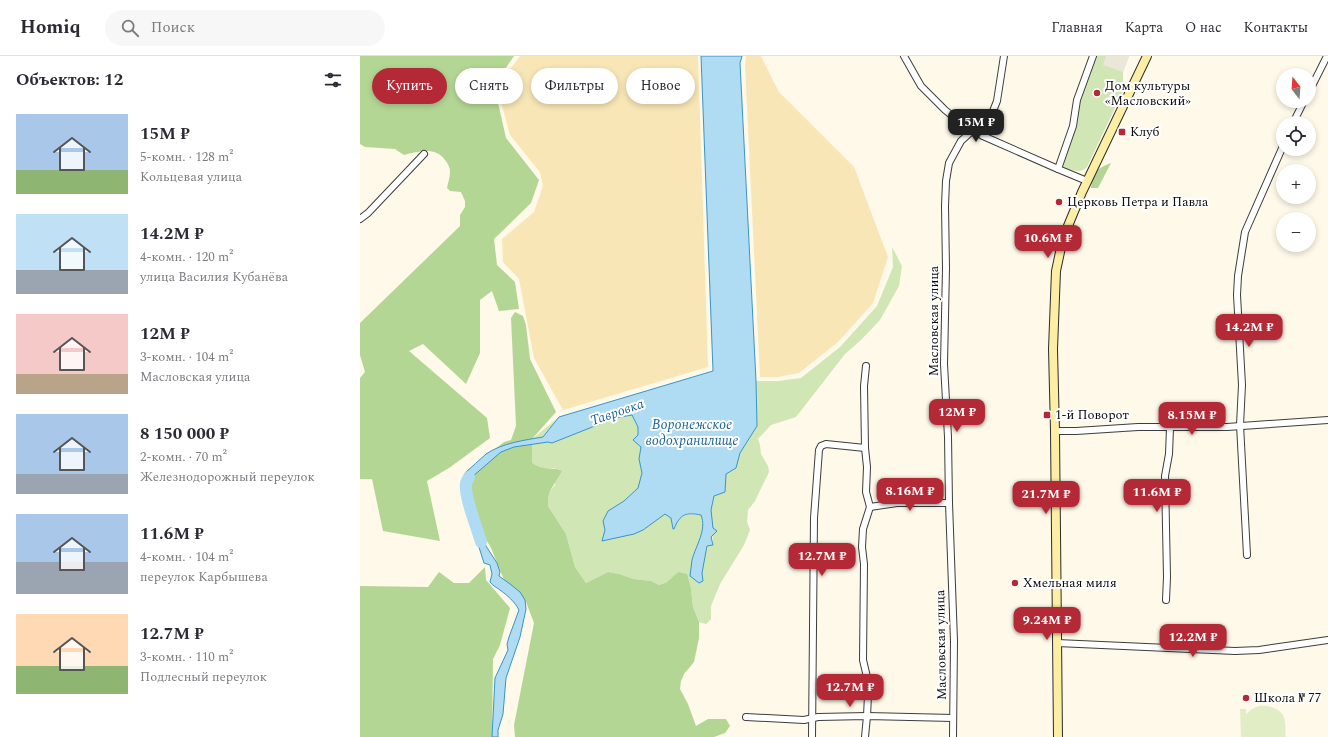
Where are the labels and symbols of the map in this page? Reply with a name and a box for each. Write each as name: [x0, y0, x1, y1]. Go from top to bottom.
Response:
north arrow: [1276, 68, 1316, 108]
place label: Дом культуры «Масловский»: [1105, 76, 1191, 111]
marker: Дом культуры «Масловский»: [1092, 88, 1102, 98]
pin: 15M ₽: [948, 109, 1004, 143]
place label: Клуб: [1130, 122, 1160, 142]
marker: Клуб: [1117, 127, 1127, 137]
place label: Церковь Петра и Павла: [1067, 192, 1209, 212]
marker: Церковь Петра и Павла: [1054, 197, 1064, 207]
pin: 10.6M ₽: [1011, 225, 1085, 259]
street label: Масловская улица: [924, 265, 944, 376]
pin: 14.2M ₽: [1212, 314, 1286, 348]
water label: Тавровка: [587, 393, 647, 431]
pin: 12M ₽: [929, 399, 985, 433]
pin: 8.15M ₽: [1155, 402, 1229, 436]
place label: 1-й Поворот: [1055, 405, 1129, 425]
marker: 1-й Поворот: [1042, 410, 1052, 420]
water label: Воронежское водохранилище: [646, 414, 738, 451]
pin: 8.16M ₽: [873, 478, 947, 512]
pin: 11.6M ₽: [1120, 479, 1194, 513]
pin: 21.7M ₽: [1009, 481, 1083, 515]
pin: 12.7M ₽: [785, 543, 859, 577]
place label: Хмельная миля: [1023, 573, 1117, 593]
marker: Хмельная миля: [1010, 578, 1020, 588]
street label: Масловская улица: [930, 589, 952, 700]
pin: 9.24M ₽: [1010, 607, 1084, 641]
pin: 12.2M ₽: [1156, 624, 1230, 658]
pin: 12.7M ₽: [813, 674, 887, 708]
place label: Школа № 77: [1254, 688, 1321, 708]
marker: Школа № 77: [1241, 693, 1251, 703]

